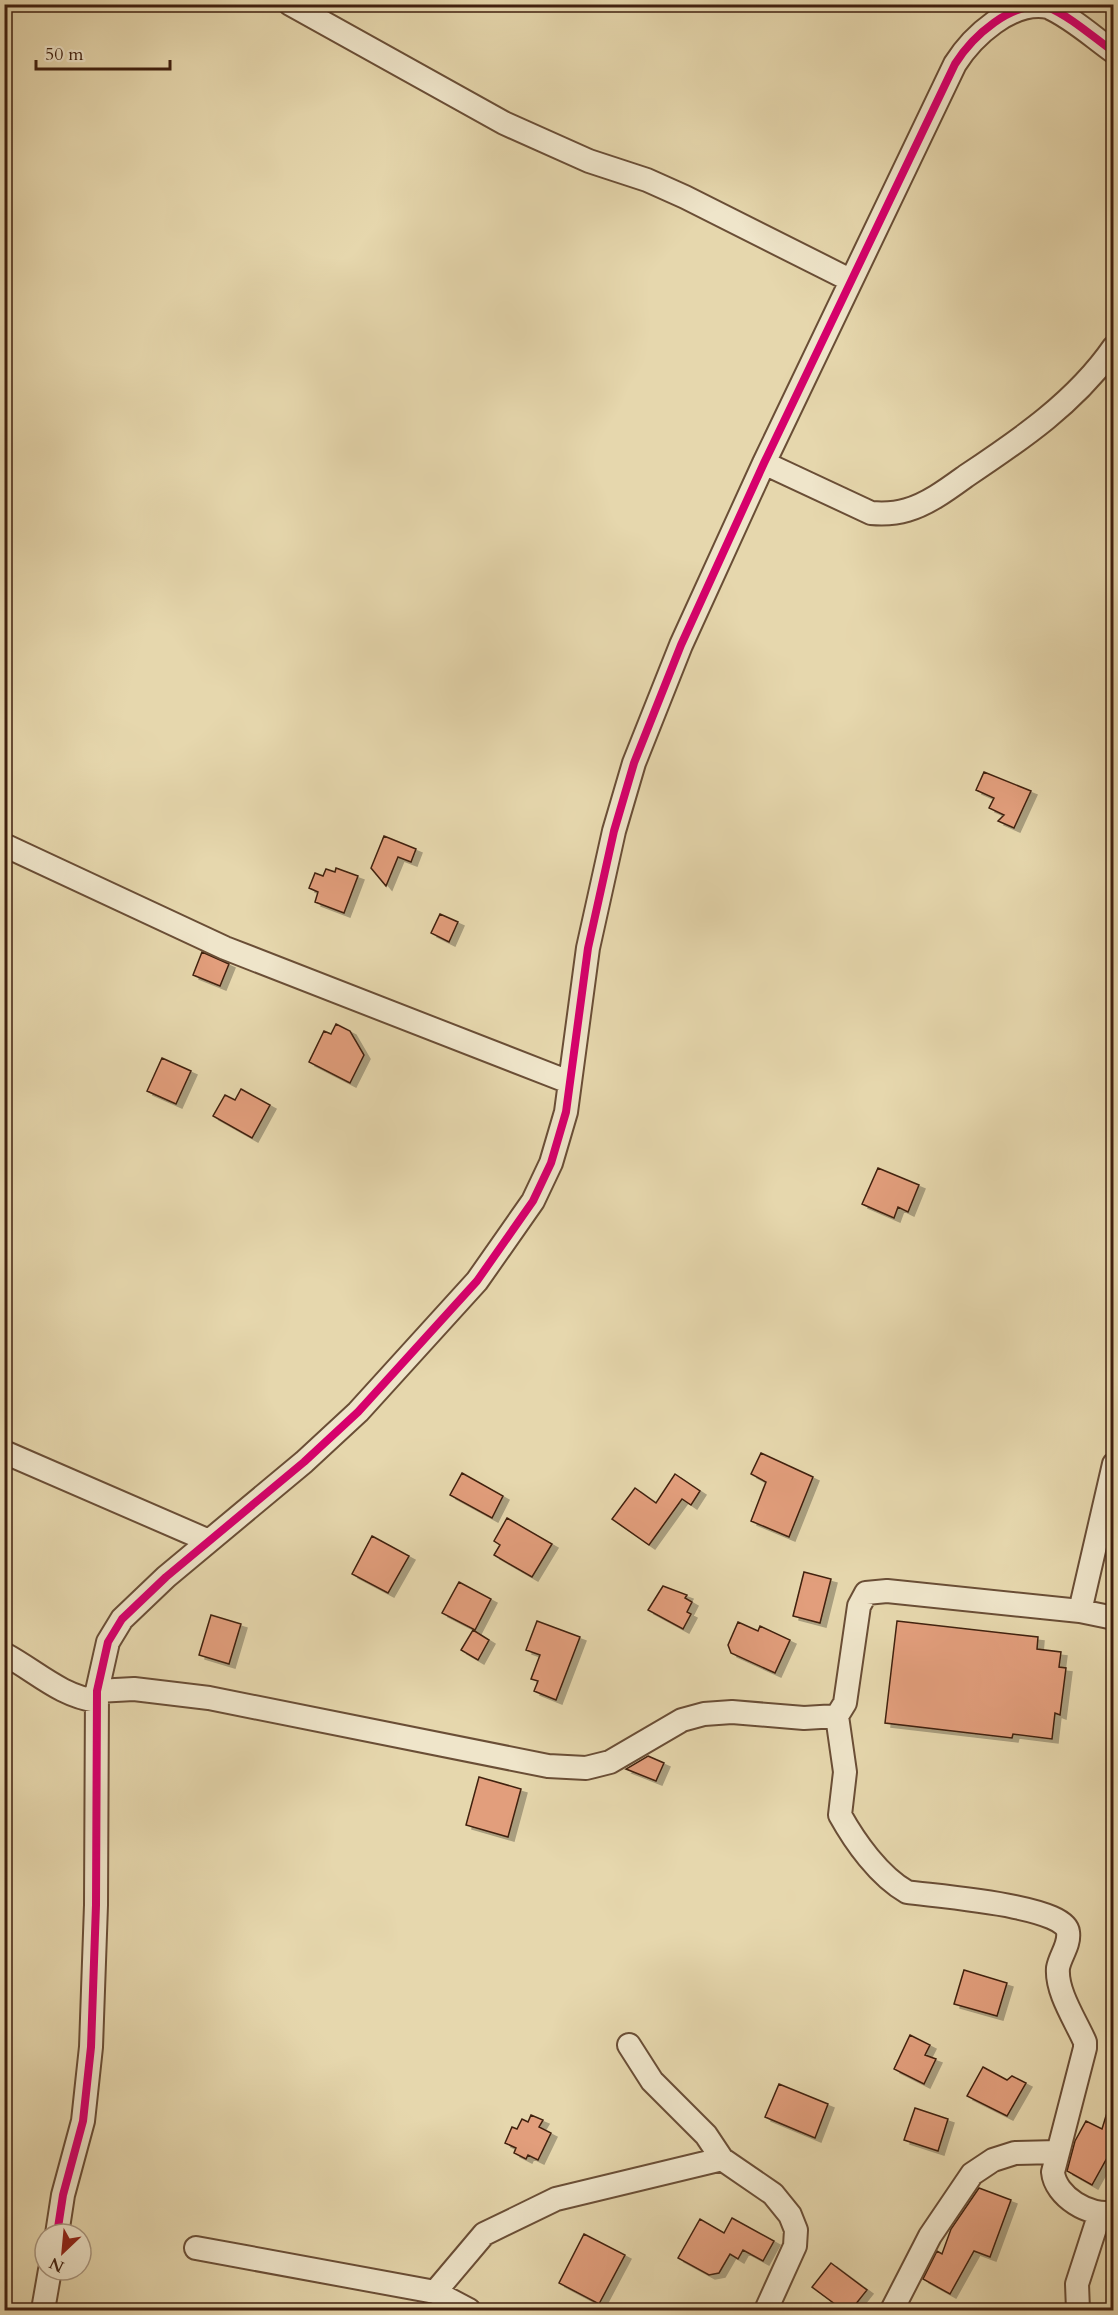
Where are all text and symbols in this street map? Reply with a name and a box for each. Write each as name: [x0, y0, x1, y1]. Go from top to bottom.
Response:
scale bar: [36, 33, 170, 71]
text: 50 m: [45, 42, 84, 67]
north arrow: [33, 2222, 93, 2282]
text: N: [46, 2252, 68, 2278]

